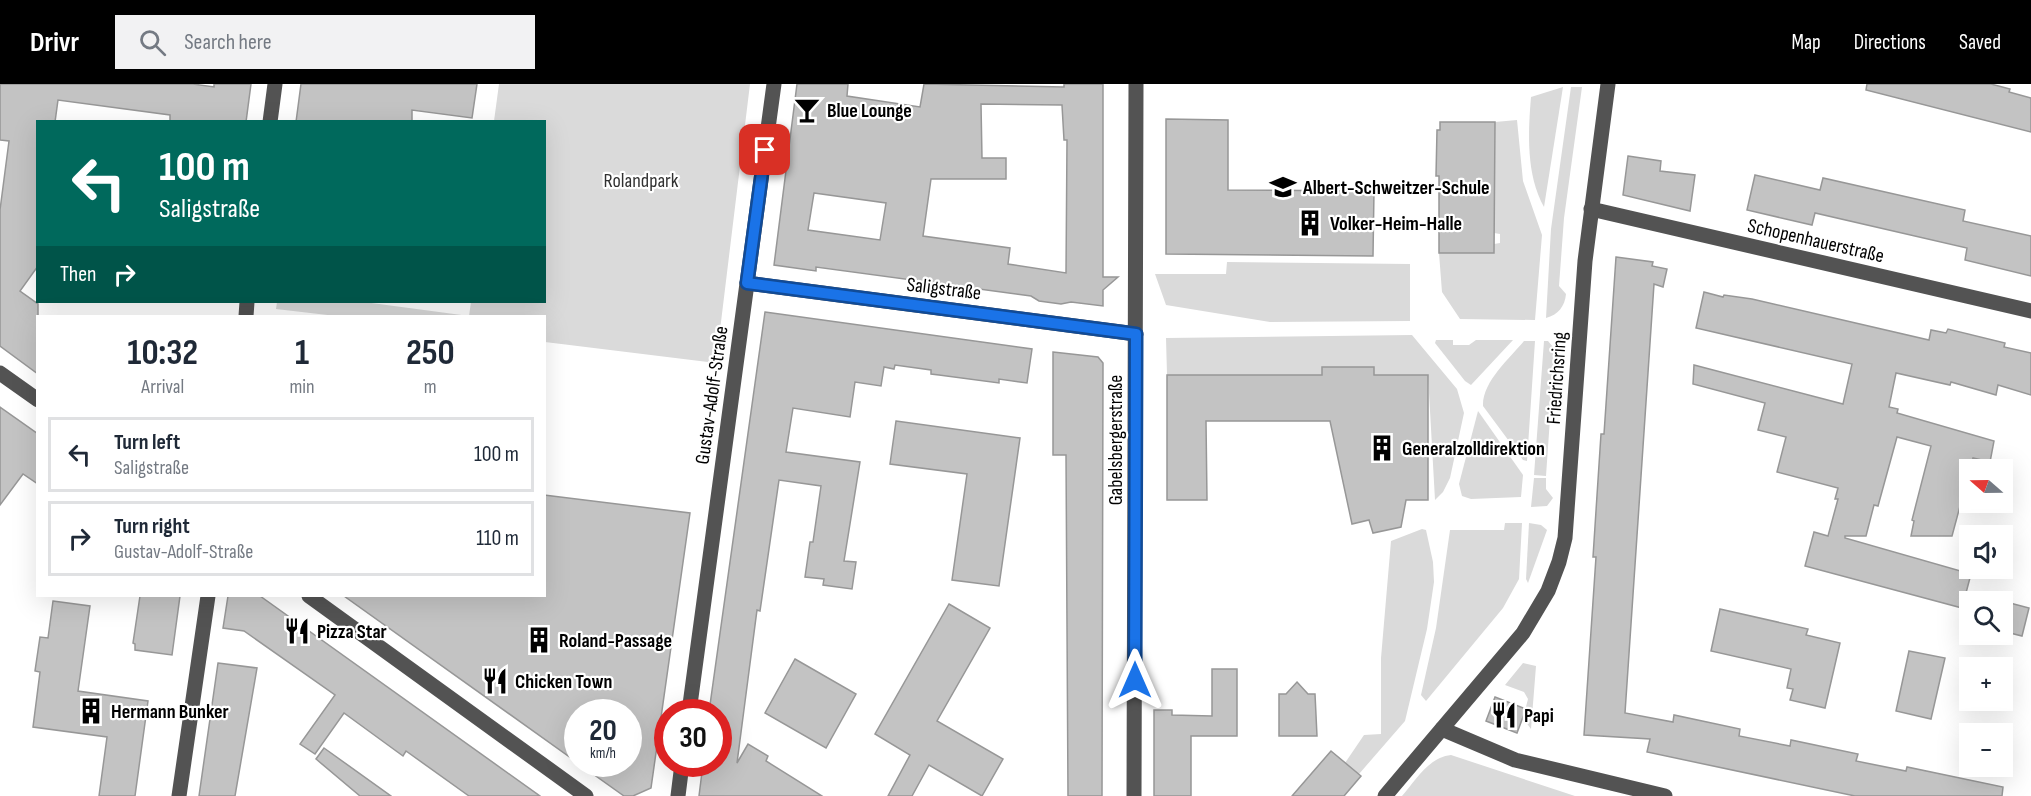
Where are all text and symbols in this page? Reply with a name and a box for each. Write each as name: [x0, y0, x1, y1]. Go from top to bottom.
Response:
search box: [115, 15, 535, 69]
text: Drivr: [30, 26, 79, 59]
icon: search: [136, 26, 169, 59]
text: Search here: [184, 29, 272, 56]
text: Map: [1791, 30, 1821, 55]
text: Directions: [1854, 30, 1926, 55]
text: Saved: [1959, 30, 2001, 55]
bar icon: Blue Lounge: [792, 95, 822, 125]
place label: Blue Lounge: [827, 99, 912, 123]
pin: [739, 124, 790, 175]
icon: arrive: [748, 133, 781, 166]
text: 100 m: [159, 142, 250, 193]
icon: left: [60, 144, 138, 222]
park label: Rolandpark: [604, 169, 679, 193]
school or university icon: Albert-Schweitzer-Schule: [1268, 172, 1298, 202]
place label: Albert-Schweitzer-Schule: [1302, 176, 1490, 200]
text: Saligstraße: [159, 193, 260, 225]
building icon: Volker-Heim-Halle: [1295, 208, 1325, 238]
place label: Volker-Heim-Halle: [1330, 212, 1462, 236]
street label: Schopenhauerstraße: [1745, 214, 1886, 268]
icon: right: [108, 258, 141, 291]
text: Then: [60, 261, 96, 288]
street label: Saligstraße: [905, 273, 983, 305]
street label: Gustav-Adolf-Straße: [690, 325, 734, 466]
street label: Friedrichsring: [1542, 331, 1572, 425]
text: 10:32: [127, 332, 198, 375]
text: 1: [295, 332, 309, 375]
text: 250: [406, 332, 455, 375]
text: Arrival: [141, 375, 184, 399]
text: min: [289, 375, 315, 399]
text: m: [424, 375, 437, 399]
street label: Gabelsbergerstraße: [1104, 375, 1128, 505]
text: Turn left: [114, 429, 180, 456]
building icon: Generalzolldirektion: [1367, 433, 1397, 463]
place label: Generalzolldirektion: [1402, 437, 1545, 461]
icon: left: [63, 438, 96, 471]
text: 100 m: [474, 441, 519, 468]
text: Saligstraße: [114, 456, 189, 480]
north arrow: [1959, 459, 2013, 513]
map controls: [1959, 459, 2013, 777]
text: Turn right: [114, 513, 190, 540]
icon: right: [63, 522, 96, 555]
text: 110 m: [476, 525, 519, 552]
button: sound: [1959, 525, 2013, 579]
text: Gustav-Adolf-Straße: [114, 540, 253, 564]
button: search: [1959, 591, 2013, 645]
restaurant icon: Pizza Star: [282, 616, 312, 646]
place label: Pizza Star: [317, 620, 387, 644]
building icon: Roland-Passage: [524, 625, 554, 655]
place label: Roland-Passage: [559, 629, 672, 653]
position arrow: [1103, 648, 1167, 712]
button: +: [1959, 657, 2013, 711]
restaurant icon: Chicken Town: [480, 666, 510, 696]
place label: Chicken Town: [515, 670, 612, 694]
building icon: Hermann Bunker: [76, 696, 106, 726]
speed limit sign: 30: [654, 699, 732, 777]
place label: Hermann Bunker: [111, 700, 229, 724]
restaurant icon: Papi: [1489, 700, 1519, 730]
place label: Papi: [1524, 704, 1554, 728]
text: 20: [589, 713, 617, 749]
button: −: [1959, 723, 2013, 777]
text: km/h: [590, 744, 616, 763]

